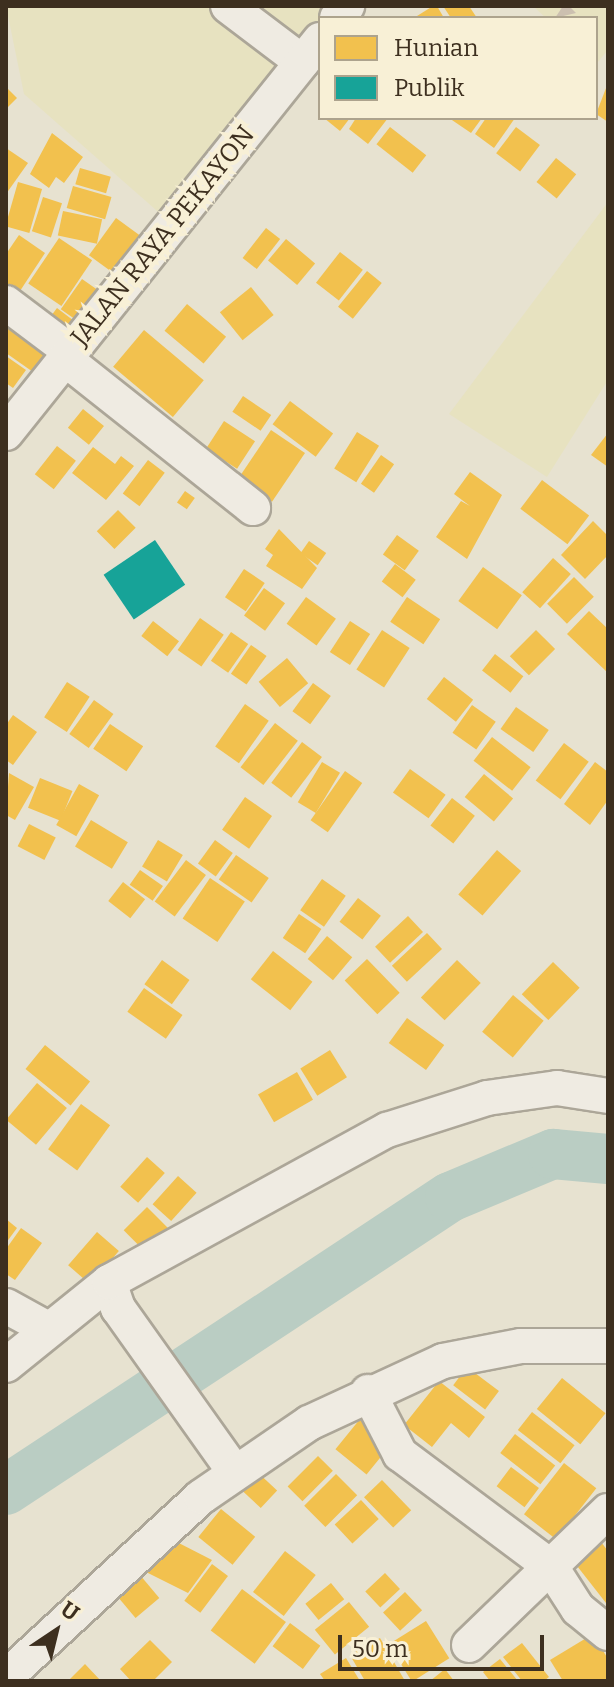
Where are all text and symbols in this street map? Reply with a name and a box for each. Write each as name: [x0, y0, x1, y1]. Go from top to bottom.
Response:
legend: [318, 16, 598, 120]
text: Hunian: [394, 34, 478, 62]
text: Publik: [394, 74, 464, 102]
street label: JALAN RAYA PEKAYON: [65, 120, 261, 352]
north arrow: [16, 1591, 96, 1671]
text: U: [56, 1595, 84, 1627]
scale bar: [342, 1619, 548, 1669]
text: 50 m: [352, 1635, 408, 1663]

